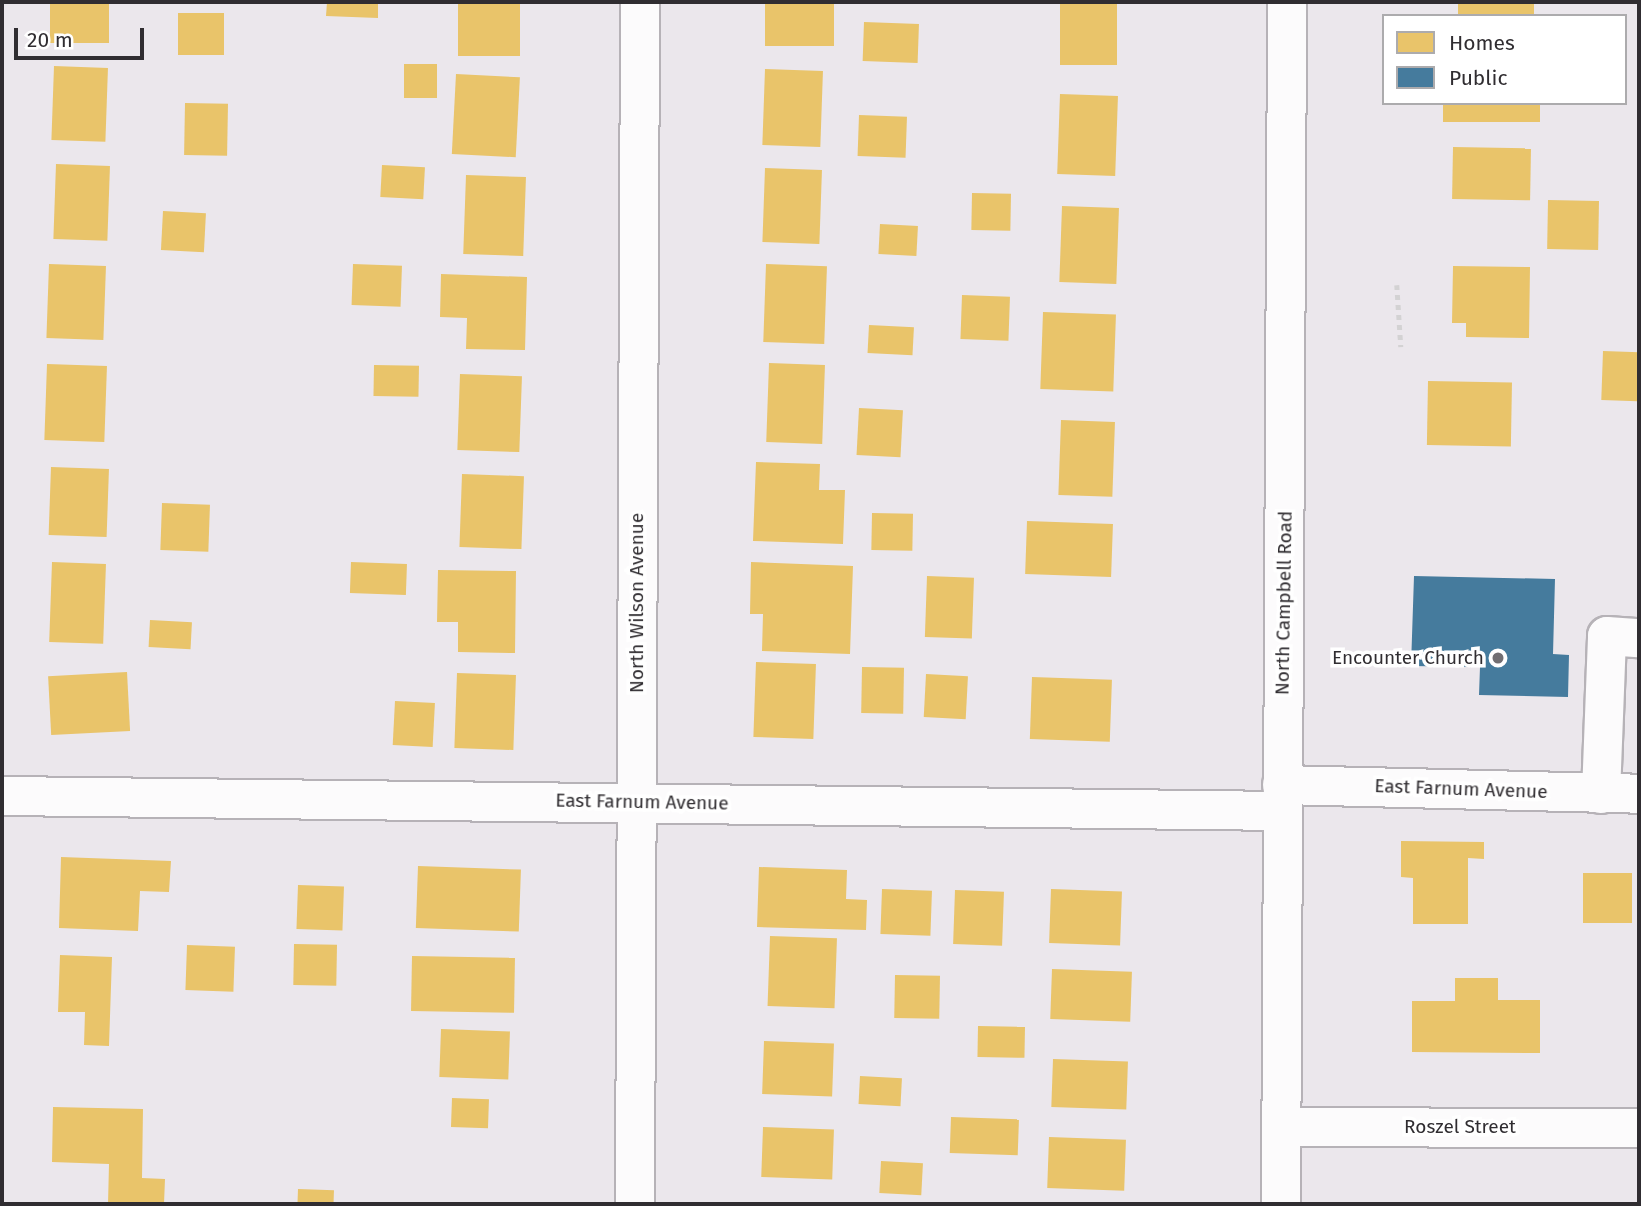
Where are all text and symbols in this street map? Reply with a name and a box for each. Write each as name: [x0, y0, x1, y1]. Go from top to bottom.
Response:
scale bar: [18, 14, 147, 58]
legend: [1382, 14, 1627, 105]
text: 20 m: [27, 27, 73, 53]
text: Homes: [1449, 30, 1515, 56]
text: Public: [1449, 65, 1507, 91]
street label: North Campbell Road: [1271, 511, 1297, 695]
street label: North Wilson Avenue: [626, 513, 648, 693]
place label: Encounter Church: [1332, 647, 1484, 669]
marker: Encounter Church: [1490, 650, 1506, 666]
street label: East Farnum Avenue: [1374, 775, 1548, 803]
street label: East Farnum Avenue: [555, 789, 729, 815]
street label: Roszel Street: [1404, 1116, 1516, 1138]

